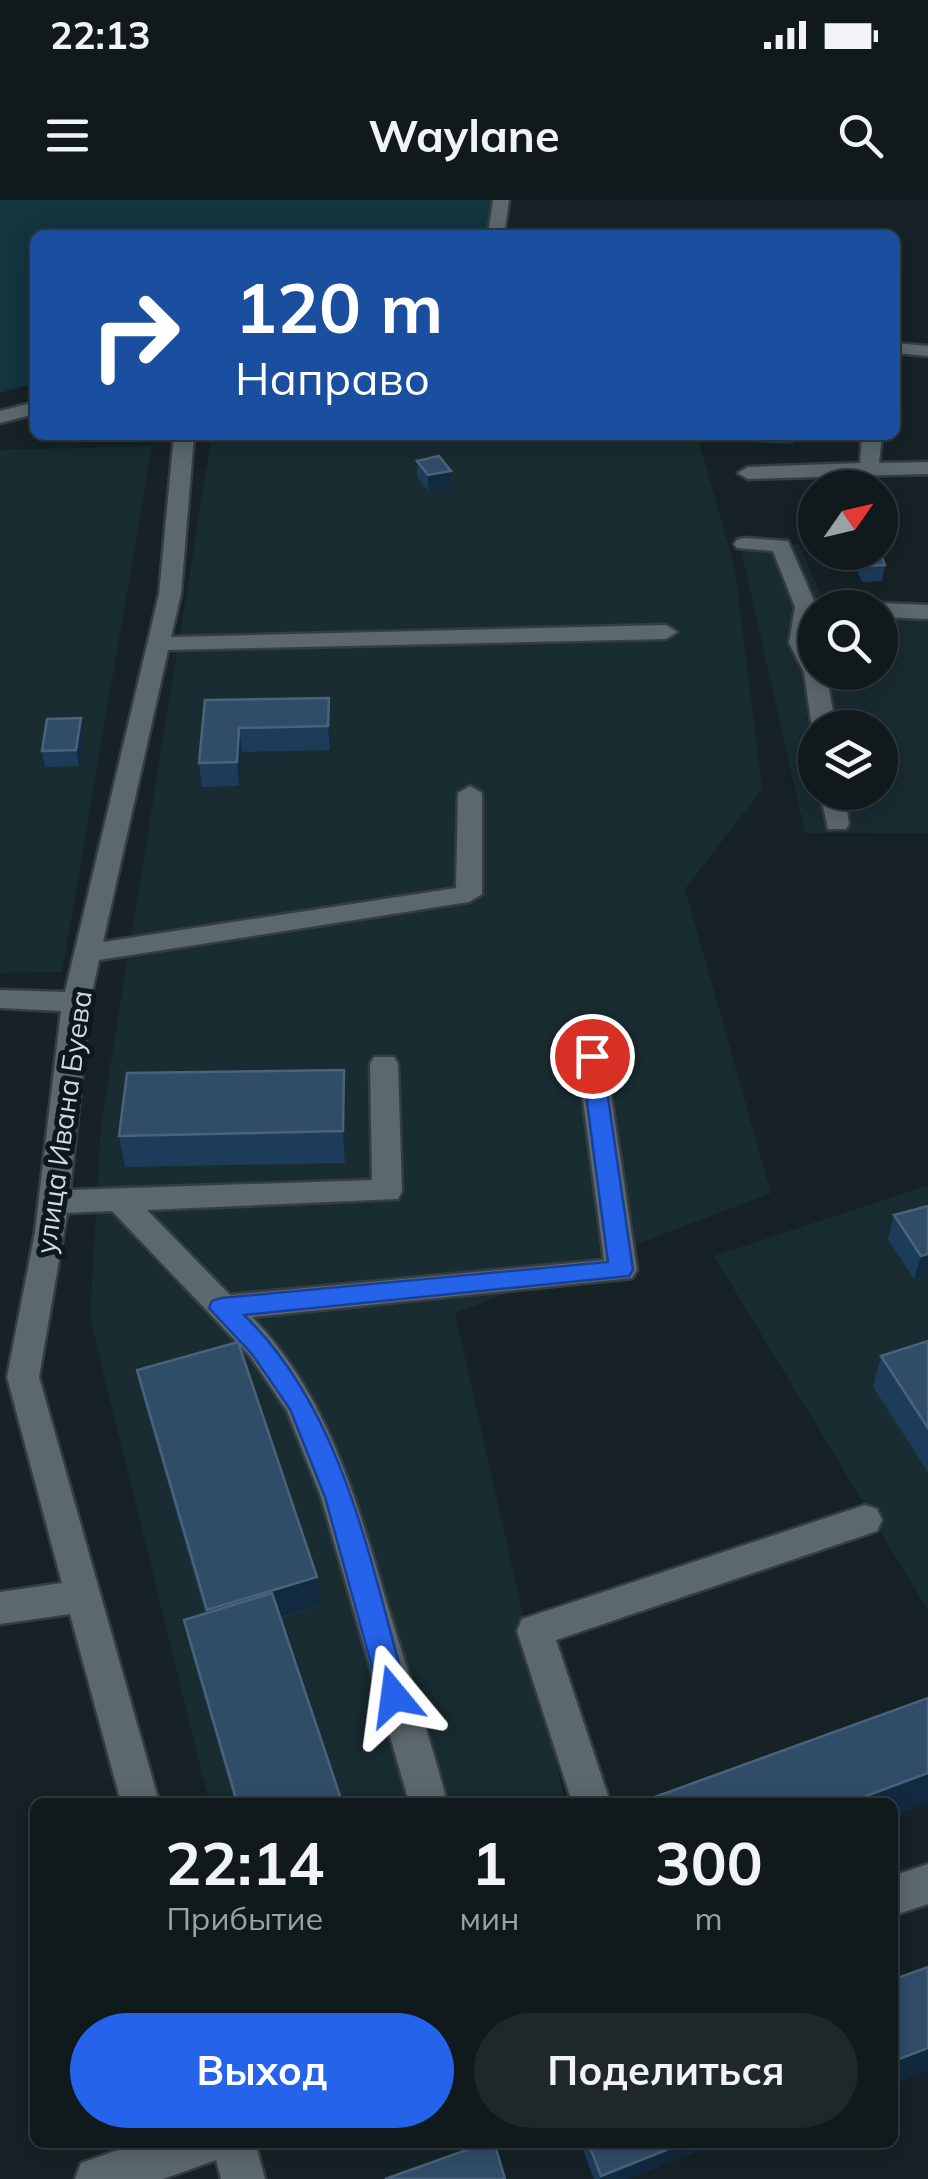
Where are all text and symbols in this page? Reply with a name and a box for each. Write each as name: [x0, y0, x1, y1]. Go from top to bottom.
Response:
text: 22:13: [50, 11, 151, 59]
text: Waylane: [368, 107, 560, 163]
icon: menu: [40, 108, 95, 163]
icon: search: [833, 108, 888, 163]
text: 120 m: [235, 263, 443, 351]
icon: right: [70, 270, 200, 400]
text: Направо: [235, 350, 430, 406]
north arrow: [798, 470, 898, 570]
map controls: [798, 470, 898, 810]
button: search: [798, 590, 898, 690]
button: layers: [798, 710, 898, 810]
street label: улица Ивана Буева: [27, 988, 99, 1256]
pin: [550, 1014, 635, 1099]
icon: arrive: [565, 1029, 620, 1084]
position arrow: [342, 1644, 446, 1748]
text: 22:14: [165, 1825, 324, 1900]
text: 1: [471, 1825, 507, 1900]
text: 300: [655, 1825, 763, 1900]
text: Прибытие: [166, 1898, 323, 1938]
text: мин: [460, 1898, 519, 1938]
text: m: [695, 1898, 723, 1938]
button: Выход: [70, 2013, 454, 2128]
button: Поделиться: [474, 2013, 858, 2128]

